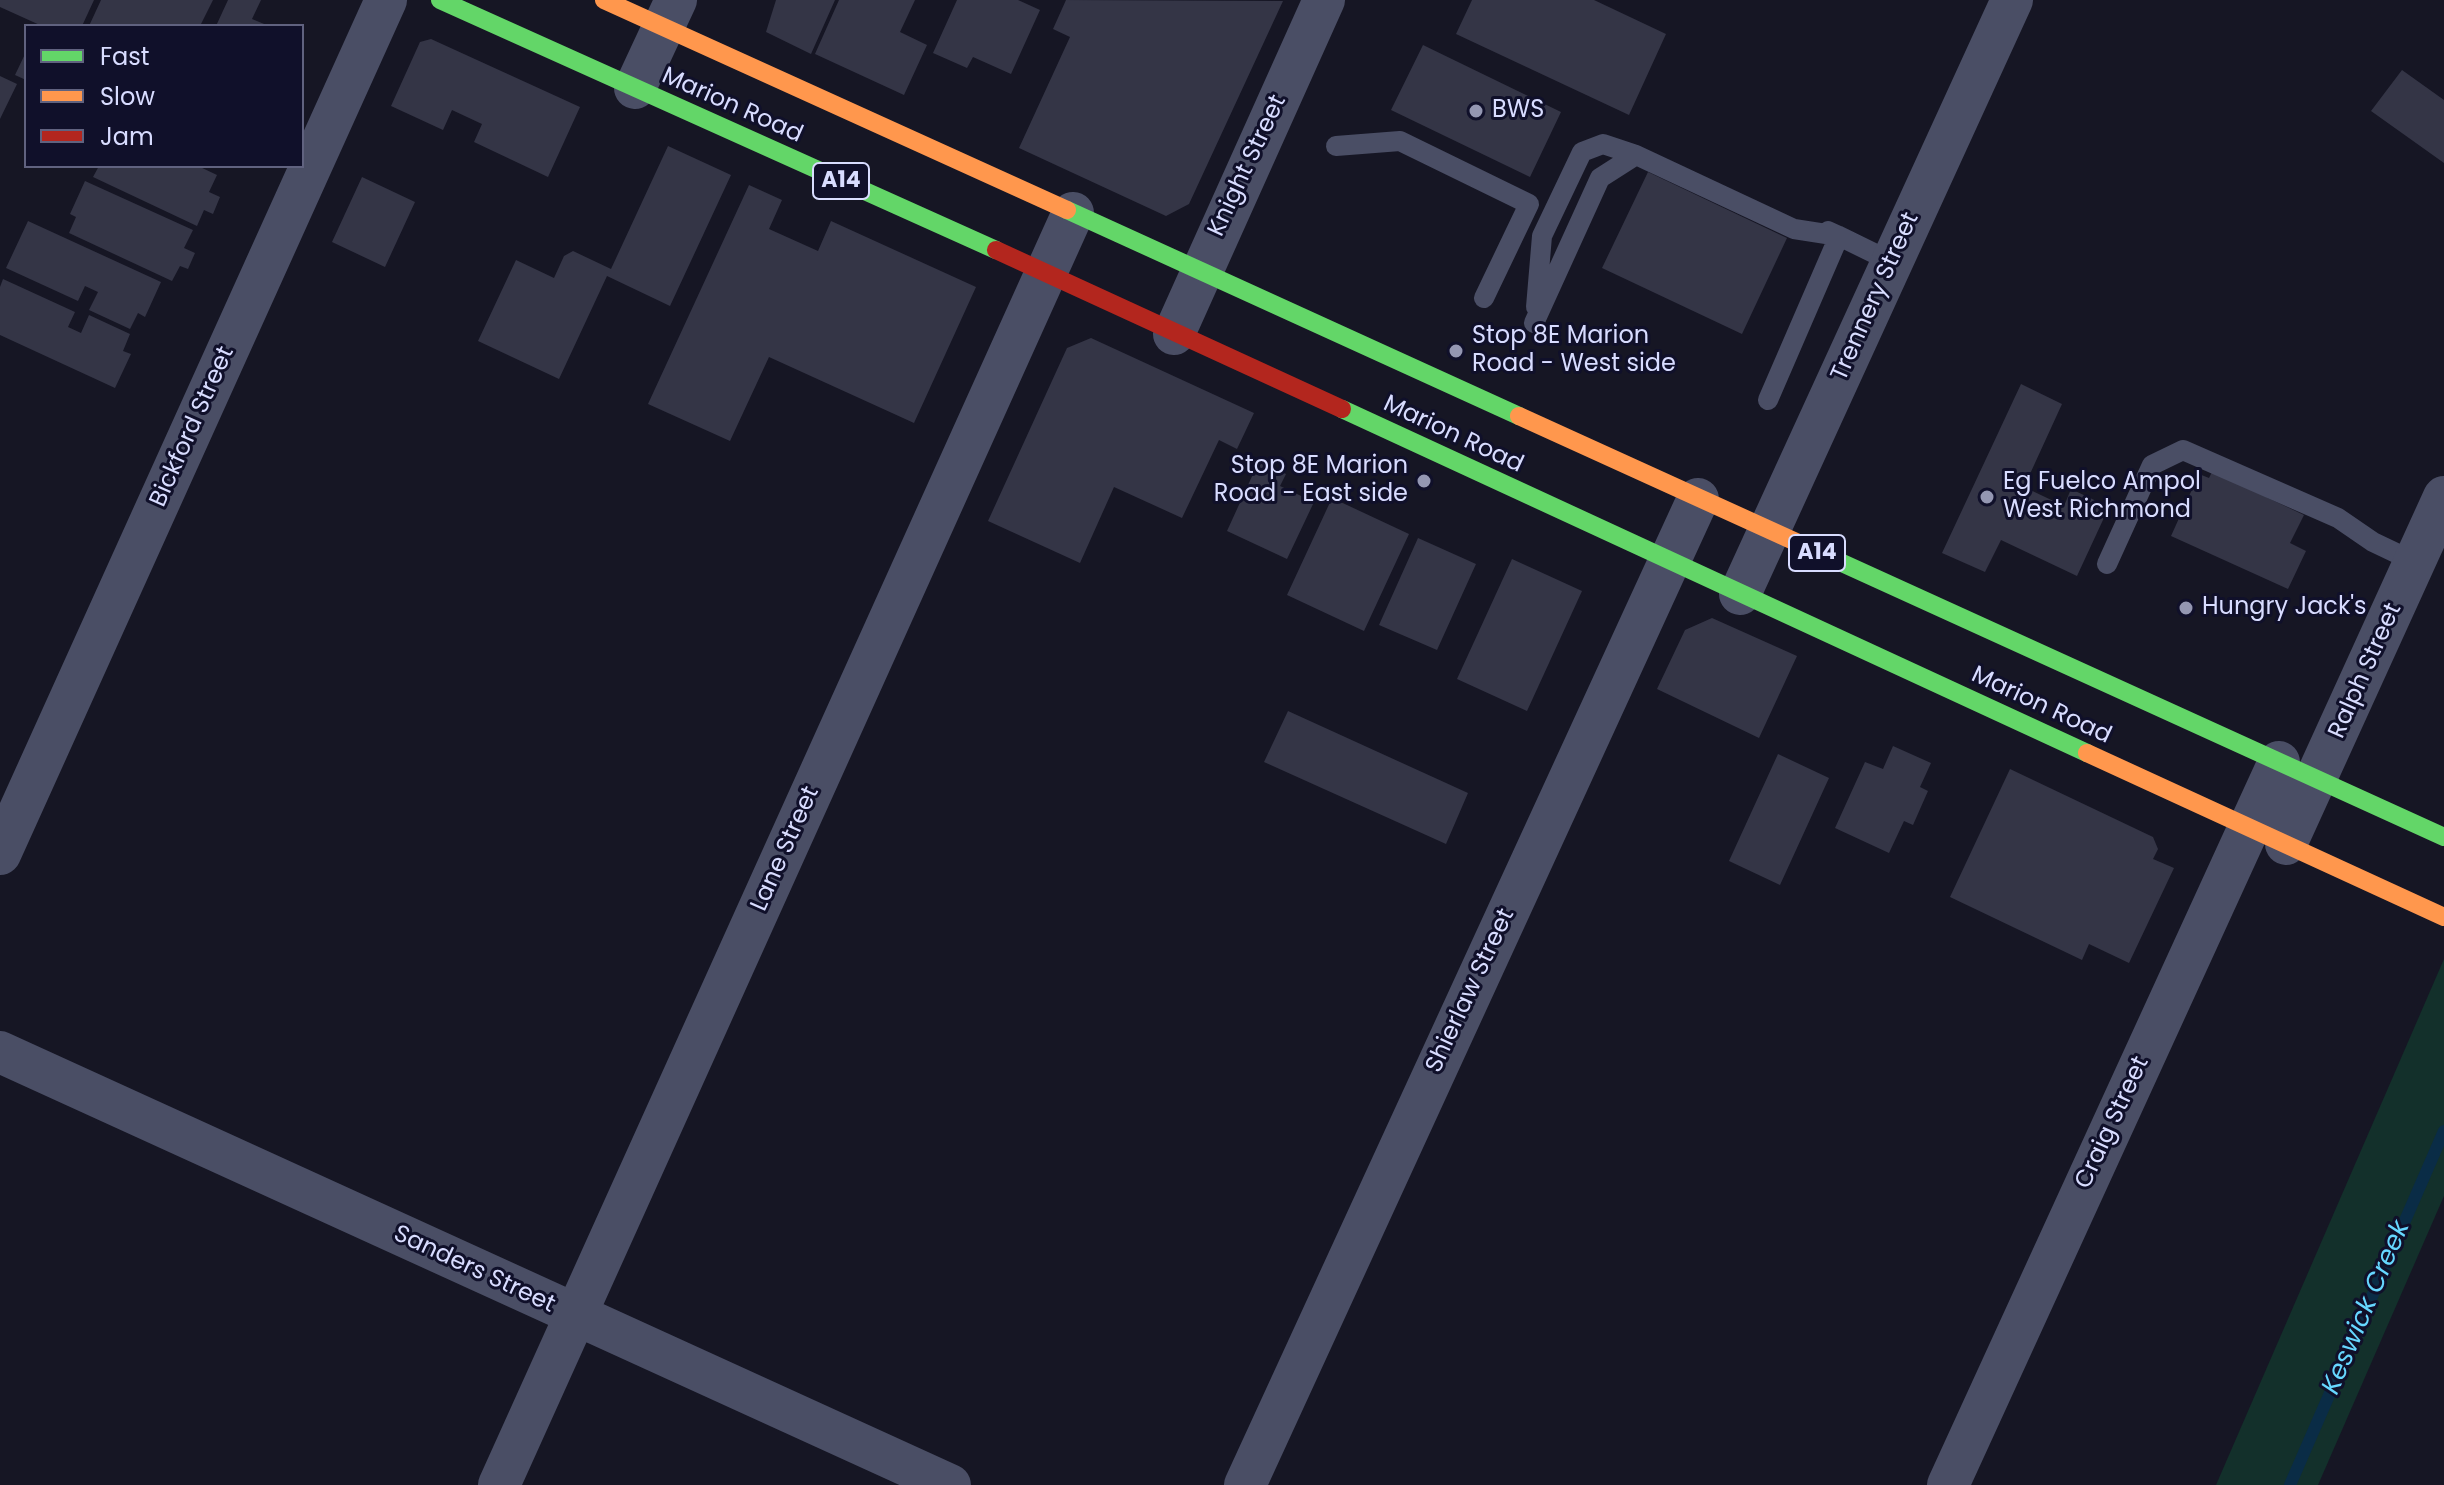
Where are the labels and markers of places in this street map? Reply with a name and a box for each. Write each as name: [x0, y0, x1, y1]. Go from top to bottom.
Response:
place label: BWS: [1492, 97, 1544, 125]
marker: BWS: [1467, 102, 1485, 120]
place label: Stop 8E Marion Road - West side: [1472, 323, 1676, 379]
marker: Stop 8E Marion Road - West side: [1447, 342, 1465, 360]
place label: Stop 8E Marion Road - East side: [1214, 453, 1408, 509]
place label: Eg Fuelco Ampol West Richmond: [2003, 469, 2201, 525]
marker: Stop 8E Marion Road - East side: [1415, 472, 1433, 490]
marker: Eg Fuelco Ampol West Richmond: [1978, 488, 1996, 506]
place label: Hungry Jack's: [2202, 594, 2367, 622]
marker: Hungry Jack's: [2177, 599, 2195, 617]

